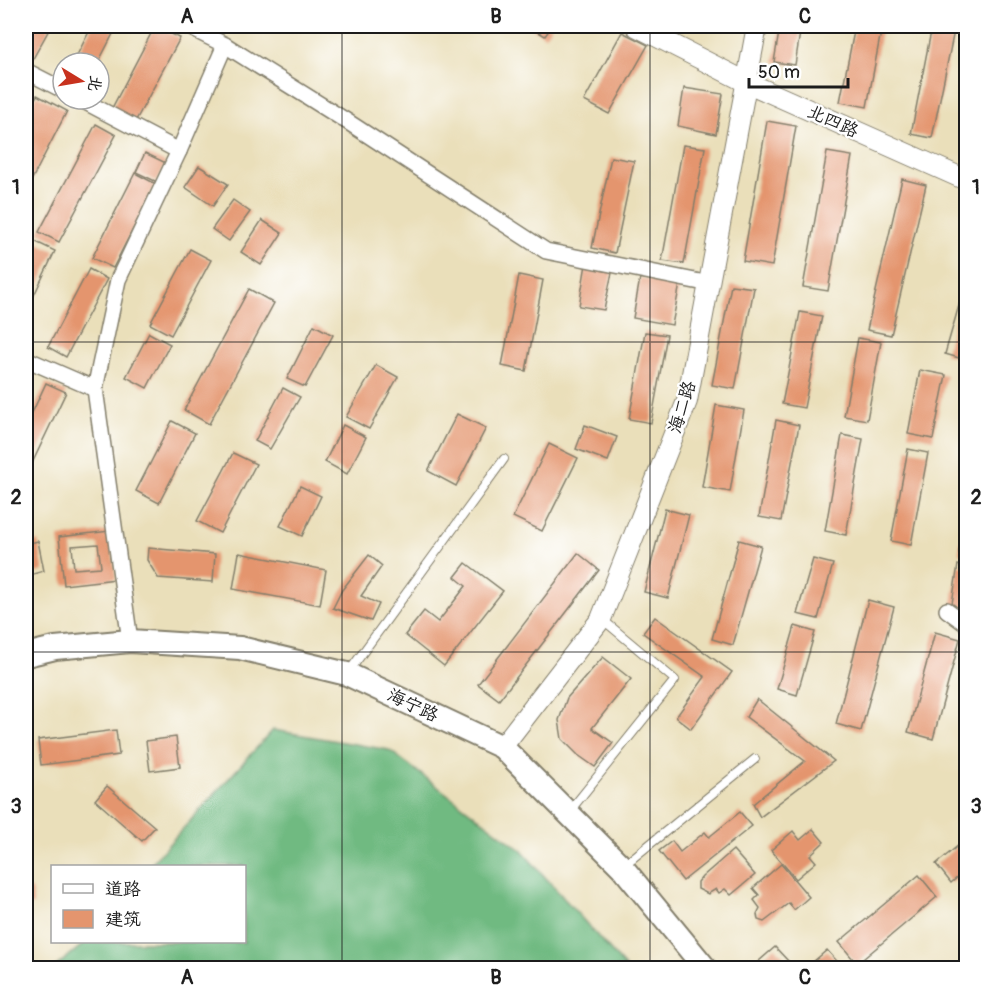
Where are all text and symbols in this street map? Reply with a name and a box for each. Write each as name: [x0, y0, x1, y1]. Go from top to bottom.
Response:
text: A: [181, 4, 194, 29]
text: B: [490, 4, 502, 29]
text: C: [799, 4, 811, 29]
north arrow: [51, 51, 111, 111]
scale bar: [749, 51, 848, 89]
text: 50 m: [758, 61, 800, 84]
text: 北: [83, 74, 106, 93]
street label: 北四路: [803, 100, 862, 143]
text: 1: [12, 175, 20, 200]
text: 1: [972, 175, 980, 200]
street label: 海二路: [664, 378, 701, 436]
text: 2: [10, 485, 22, 510]
text: 2: [970, 485, 982, 510]
street label: 海宁路: [383, 684, 442, 727]
text: 3: [10, 794, 22, 819]
text: 3: [970, 794, 982, 819]
legend: [51, 865, 246, 943]
text: 道路: [105, 878, 141, 901]
text: 建筑: [105, 908, 141, 931]
text: A: [181, 965, 194, 990]
text: B: [490, 965, 502, 990]
text: C: [799, 965, 811, 990]

